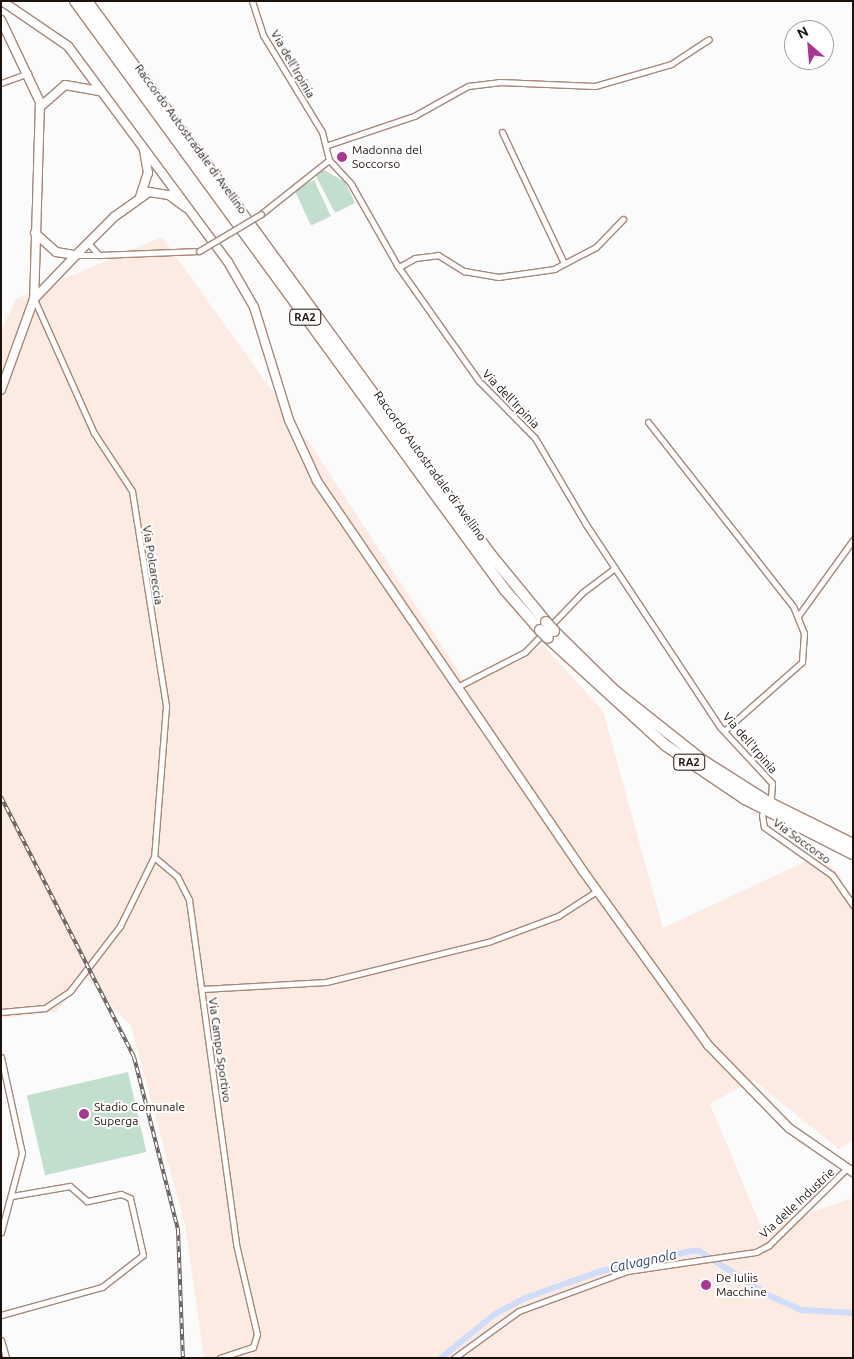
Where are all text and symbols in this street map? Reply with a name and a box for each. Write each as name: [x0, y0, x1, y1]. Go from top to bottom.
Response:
north arrow: [784, 20, 834, 70]
text: N: [794, 23, 811, 42]
street label: Via dell'Irpinia: [268, 27, 318, 101]
street label: Raccordo Autostradale di Avellino: [132, 61, 250, 217]
place label: Madonna del Soccorso: [352, 143, 422, 171]
marker: Madonna del Soccorso: [336, 151, 348, 163]
road number: RA2: [289, 308, 321, 326]
street label: Via dell'Irpinia: [479, 367, 543, 431]
street label: Raccordo Autostradale di Avellino: [371, 388, 489, 544]
street label: Via Polcareccia: [140, 524, 166, 606]
street label: Via dell'Irpinia: [720, 710, 780, 776]
road number: RA2: [673, 754, 705, 770]
street label: Via Soccorso: [770, 815, 834, 867]
street label: Via Campo Sportivo: [206, 997, 234, 1103]
place label: Stadio Comunale Superga: [94, 1100, 185, 1128]
marker: Stadio Comunale Superga: [78, 1108, 90, 1120]
street label: Via delle Industrie: [757, 1165, 837, 1241]
water label: Calvagnola: [608, 1246, 678, 1276]
place label: De Iuliis Macchine: [716, 1271, 767, 1299]
marker: De Iuliis Macchine: [700, 1279, 712, 1291]

